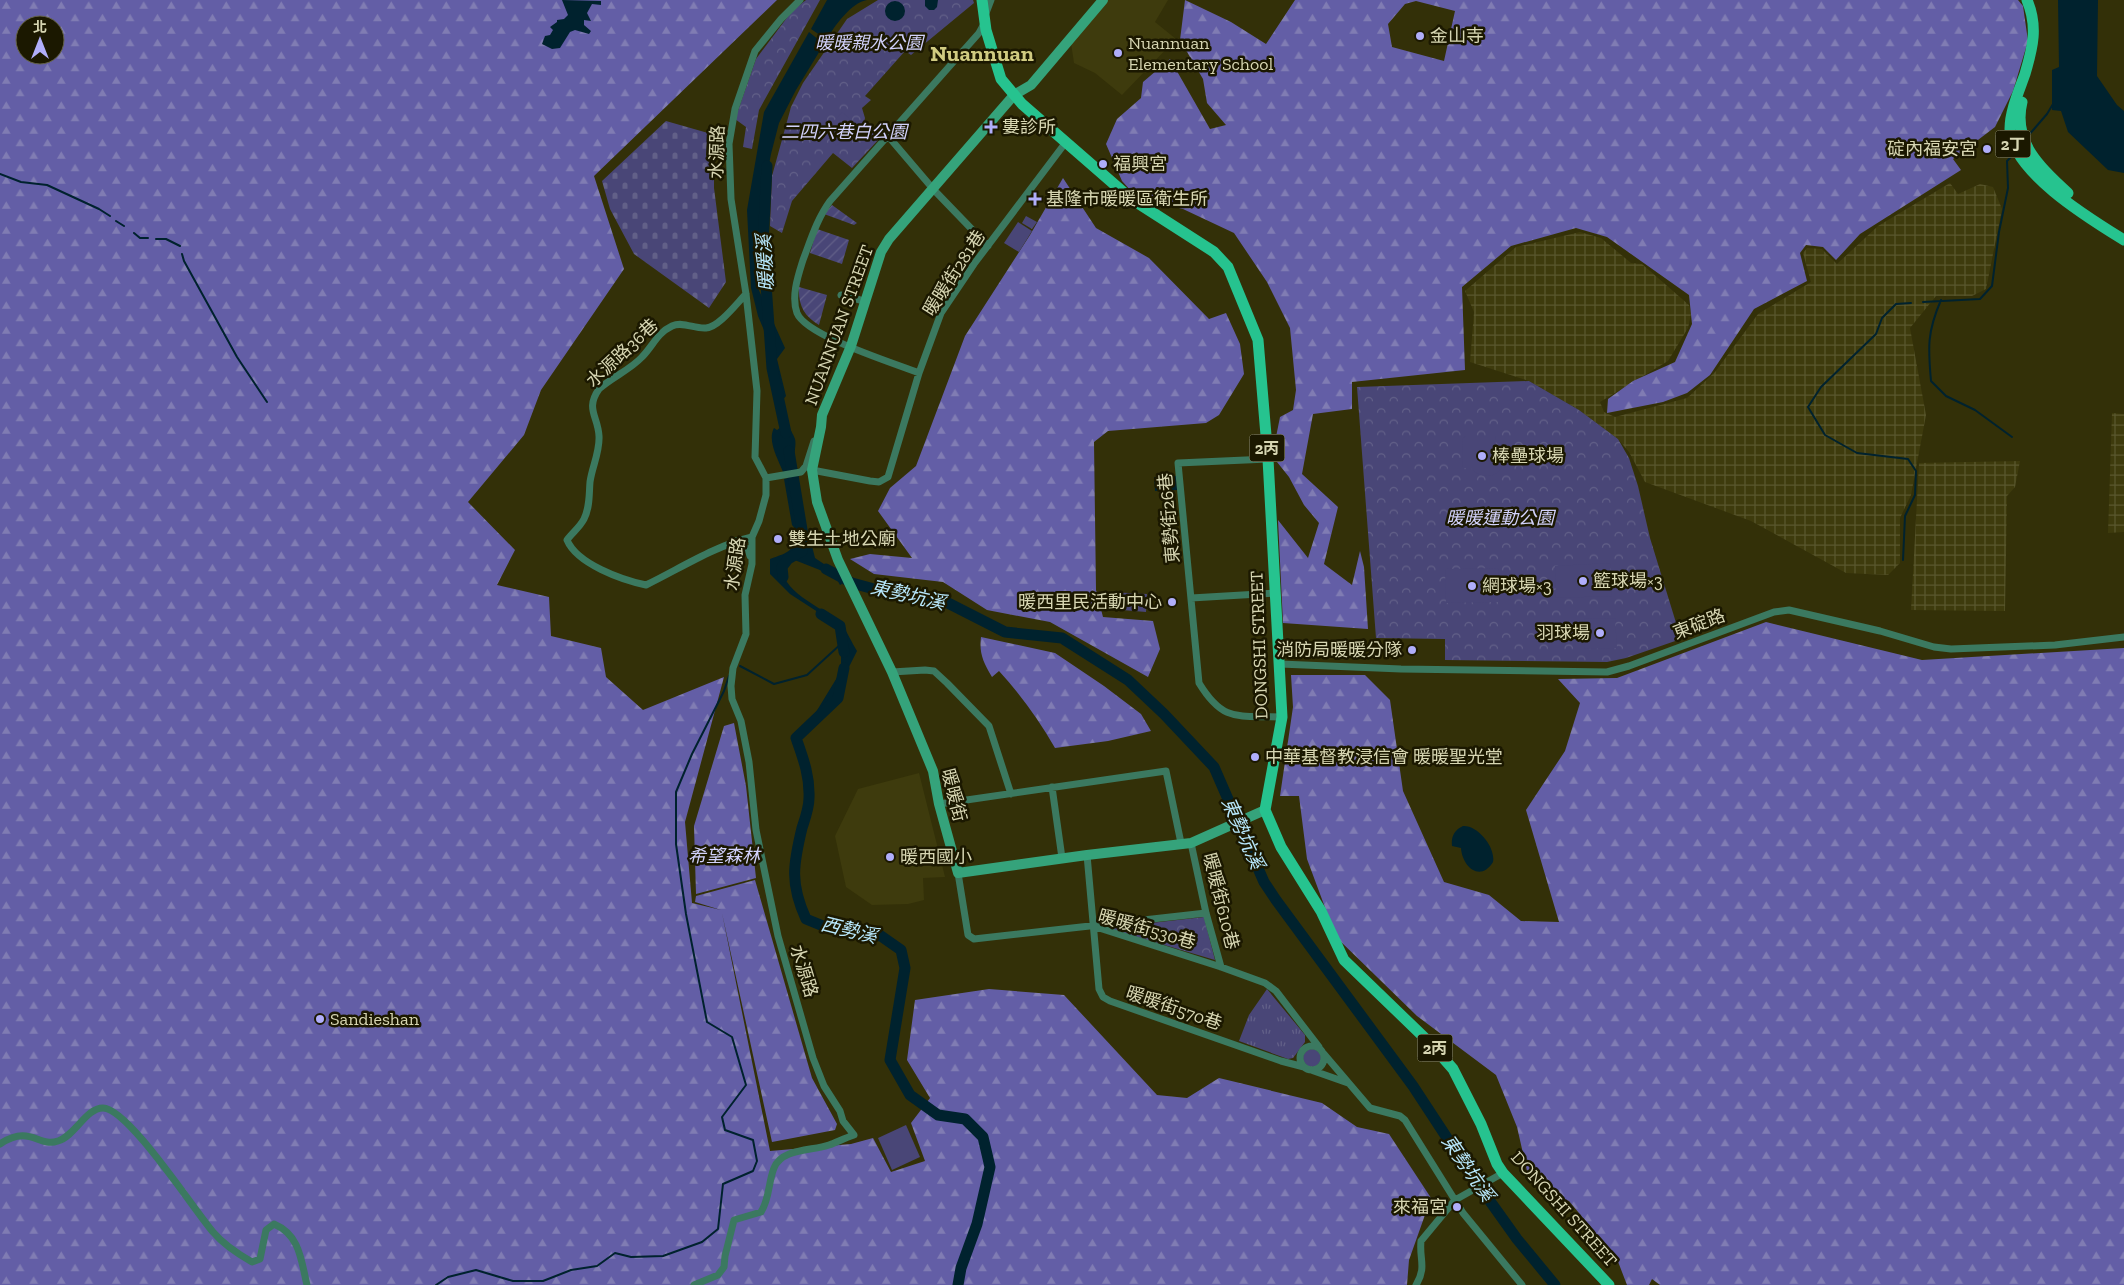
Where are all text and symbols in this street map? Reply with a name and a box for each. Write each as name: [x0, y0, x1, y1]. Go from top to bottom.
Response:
north arrow: [15, 15, 65, 65]
text: 北: [33, 19, 47, 36]
place label: 金山寺: [1430, 25, 1484, 47]
marker: 金山寺: [1414, 30, 1426, 42]
park label: 暖暖親水公園: [815, 32, 926, 54]
place label: Nuannuan Elementary School: [1128, 32, 1273, 75]
district label: Nuannuan: [930, 40, 1034, 67]
marker: Nuannuan Elementary School: [1112, 47, 1124, 59]
place label: 婁診所: [1002, 116, 1056, 138]
marker: 婁診所: [984, 120, 998, 134]
park label: 二四六巷白公園: [781, 121, 910, 143]
street label: 水源路: [705, 125, 729, 179]
road number: 2丁: [1996, 130, 2030, 158]
place label: 碇內福安宮: [1887, 138, 1977, 160]
marker: 碇內福安宮: [1981, 143, 1993, 155]
place label: 福興宮: [1113, 153, 1167, 175]
marker: 福興宮: [1097, 158, 1109, 170]
place label: 基隆市暖暖區衛生所: [1046, 188, 1208, 210]
marker: 基隆市暖暖區衛生所: [1028, 192, 1042, 206]
street label: 暖暖街281巷: [918, 226, 990, 320]
water label: 暖暖溪: [752, 231, 778, 292]
street label: NUANNUAN STREET: [800, 242, 878, 408]
street label: 水源路36巷: [581, 314, 663, 392]
road number: 2丙: [1250, 434, 1284, 462]
place label: 棒壘球場: [1492, 445, 1564, 467]
marker: 棒壘球場: [1476, 450, 1488, 462]
street label: 東勢街26巷: [1154, 472, 1184, 564]
park label: 暖暖運動公園: [1446, 507, 1557, 529]
place label: 雙生土地公廟: [788, 528, 896, 550]
marker: 雙生土地公廟: [772, 533, 784, 545]
street label: 水源路: [720, 536, 750, 592]
street label: DONGSHI STREET: [1245, 570, 1273, 720]
place label: 籃球場×3: [1593, 570, 1663, 592]
water label: 東勢坑溪: [868, 575, 951, 615]
place label: 網球場×3: [1482, 575, 1552, 597]
marker: 籃球場×3: [1577, 575, 1589, 587]
marker: 網球場×3: [1466, 580, 1478, 592]
place label: 暖西里民活動中心: [1018, 591, 1162, 613]
marker: 暖西里民活動中心: [1166, 596, 1178, 608]
street label: 東碇路: [1670, 604, 1728, 644]
place label: 羽球場: [1536, 622, 1590, 644]
marker: 羽球場: [1594, 627, 1606, 639]
place label: 消防局暖暖分隊: [1276, 639, 1402, 661]
marker: 消防局暖暖分隊: [1406, 644, 1418, 656]
place label: 中華基督教浸信會 暖暖聖光堂: [1265, 746, 1503, 768]
marker: 中華基督教浸信會 暖暖聖光堂: [1249, 751, 1261, 763]
street label: 暖暖街: [937, 766, 971, 824]
water label: 東勢坑溪: [1217, 794, 1270, 875]
park label: 希望森林: [688, 845, 762, 867]
place label: 暖西國小: [900, 846, 972, 868]
street label: 暖暖街610巷: [1198, 850, 1244, 952]
marker: 暖西國小: [884, 851, 896, 863]
street label: 暖暖街530巷: [1096, 905, 1198, 953]
water label: 西勢溪: [819, 912, 882, 949]
street label: 水源路: [786, 942, 822, 1000]
street label: 暖暖街570巷: [1123, 981, 1225, 1035]
place label: Sandieshan: [330, 1008, 420, 1030]
marker: Sandieshan: [314, 1013, 326, 1025]
road number: 2丙: [1418, 1034, 1452, 1062]
water label: 東勢坑溪: [1437, 1130, 1501, 1208]
street label: DONGSHI STREET: [1506, 1147, 1622, 1271]
place label: 來福宮: [1393, 1196, 1447, 1218]
marker: 來福宮: [1451, 1201, 1463, 1213]

